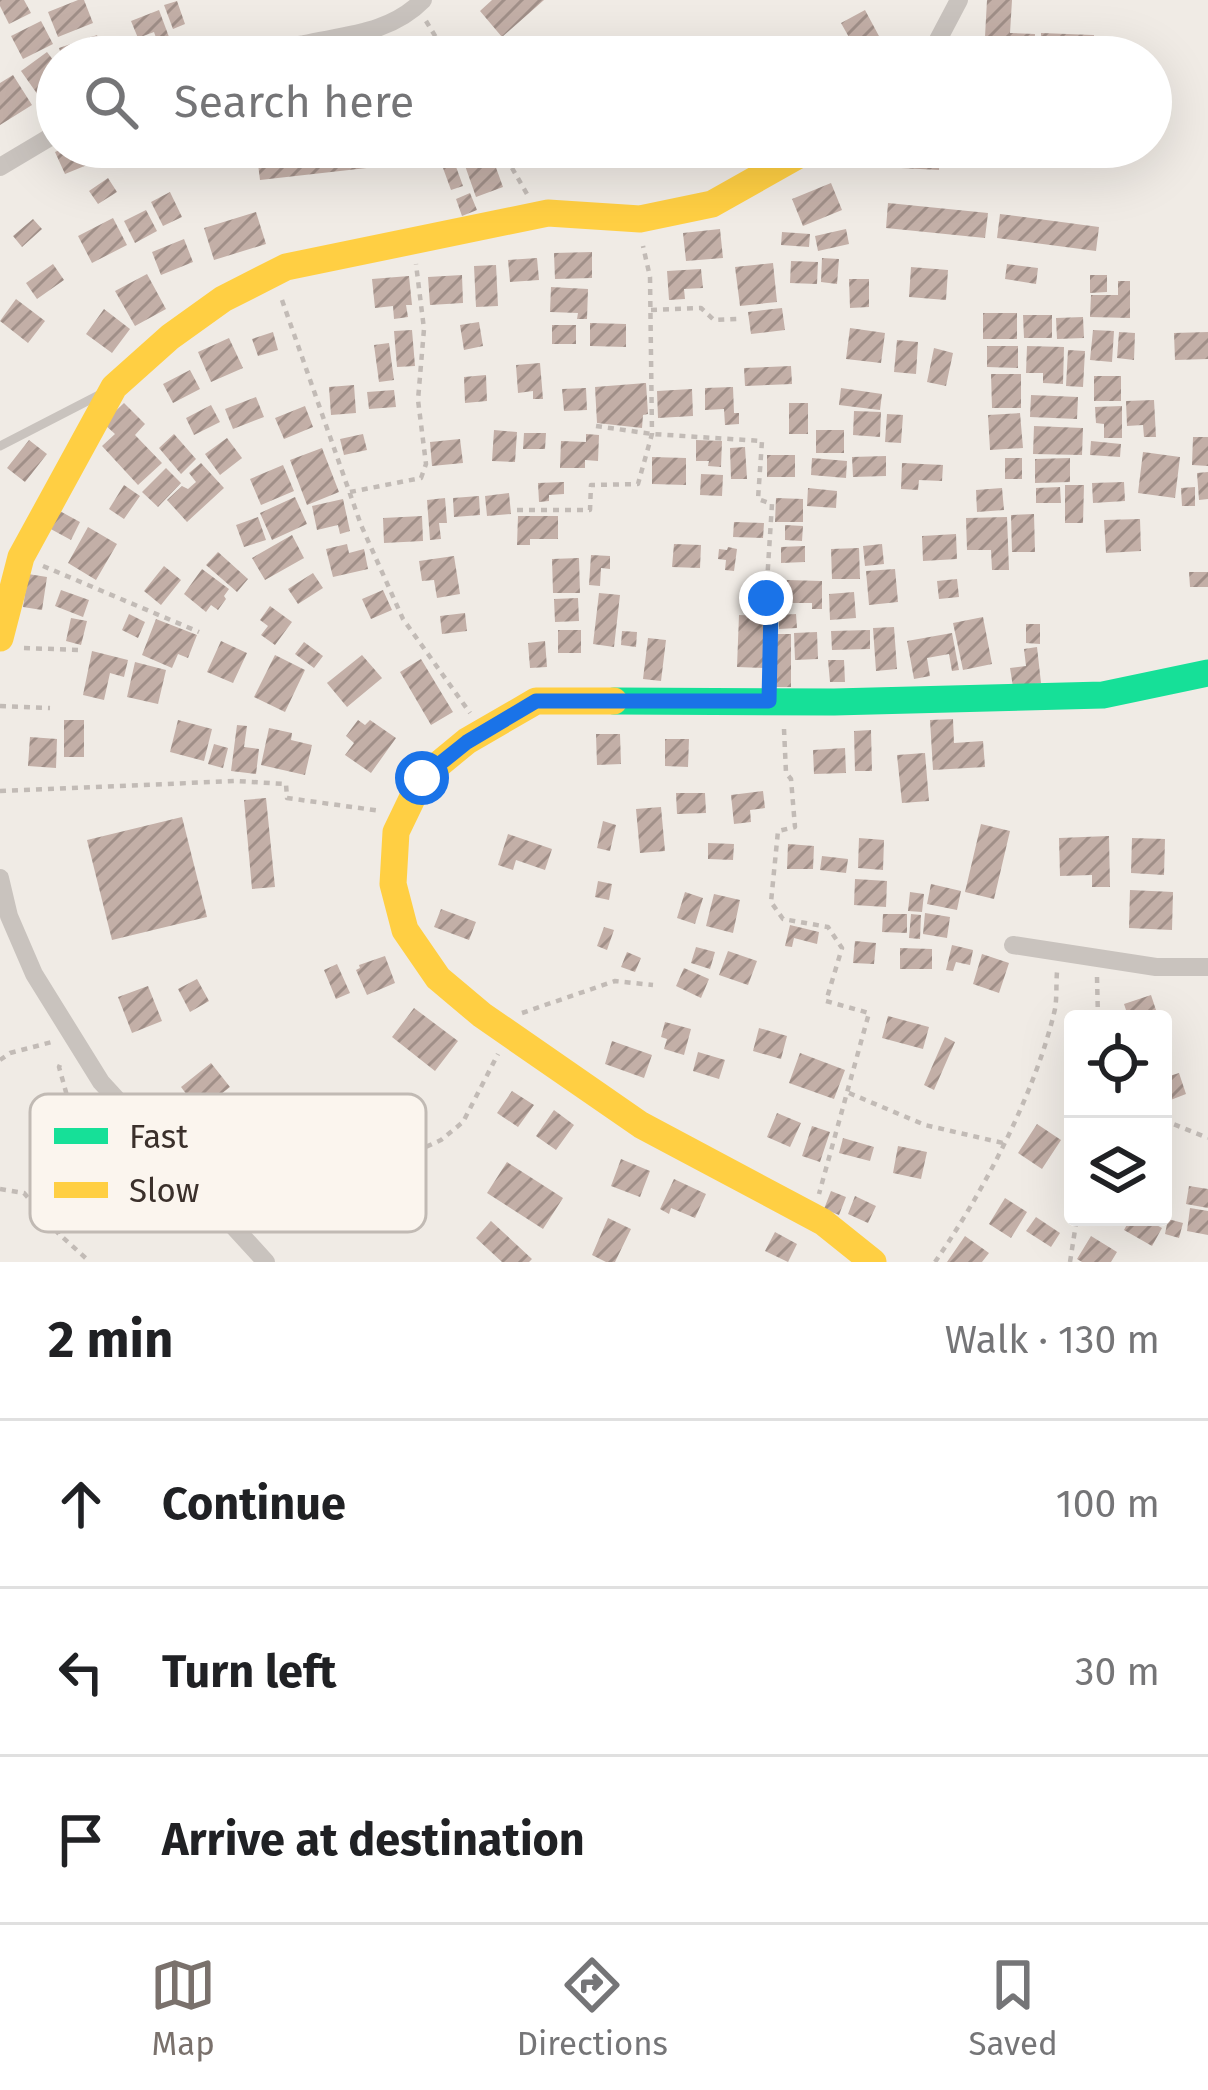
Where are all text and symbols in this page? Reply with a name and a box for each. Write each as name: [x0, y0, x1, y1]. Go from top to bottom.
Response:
search box: [36, 36, 1172, 168]
icon: search: [78, 69, 144, 135]
text: Search here: [174, 75, 414, 129]
route end: [739, 571, 793, 625]
route start: [395, 751, 449, 805]
map controls: [1064, 1010, 1172, 1226]
button: locate: [1064, 1010, 1172, 1118]
legend: [30, 1094, 426, 1232]
text: Fast: [129, 1117, 188, 1157]
button: layers: [1064, 1118, 1172, 1226]
text: Slow: [129, 1171, 199, 1211]
text: 2 min: [48, 1309, 173, 1371]
text: Walk · 130 m: [945, 1317, 1160, 1363]
icon: ahead: [48, 1471, 114, 1537]
text: Continue: [162, 1477, 346, 1531]
text: 100 m: [1056, 1481, 1160, 1527]
icon: left: [48, 1639, 114, 1705]
text: Turn left: [162, 1645, 336, 1699]
text: 30 m: [1075, 1649, 1160, 1695]
icon: arrive: [48, 1807, 114, 1873]
text: Arrive at destination: [162, 1813, 585, 1867]
tab: Map: [150, 1952, 216, 2064]
tab: Directions: [517, 1952, 668, 2064]
tab: Saved: [968, 1952, 1058, 2064]

